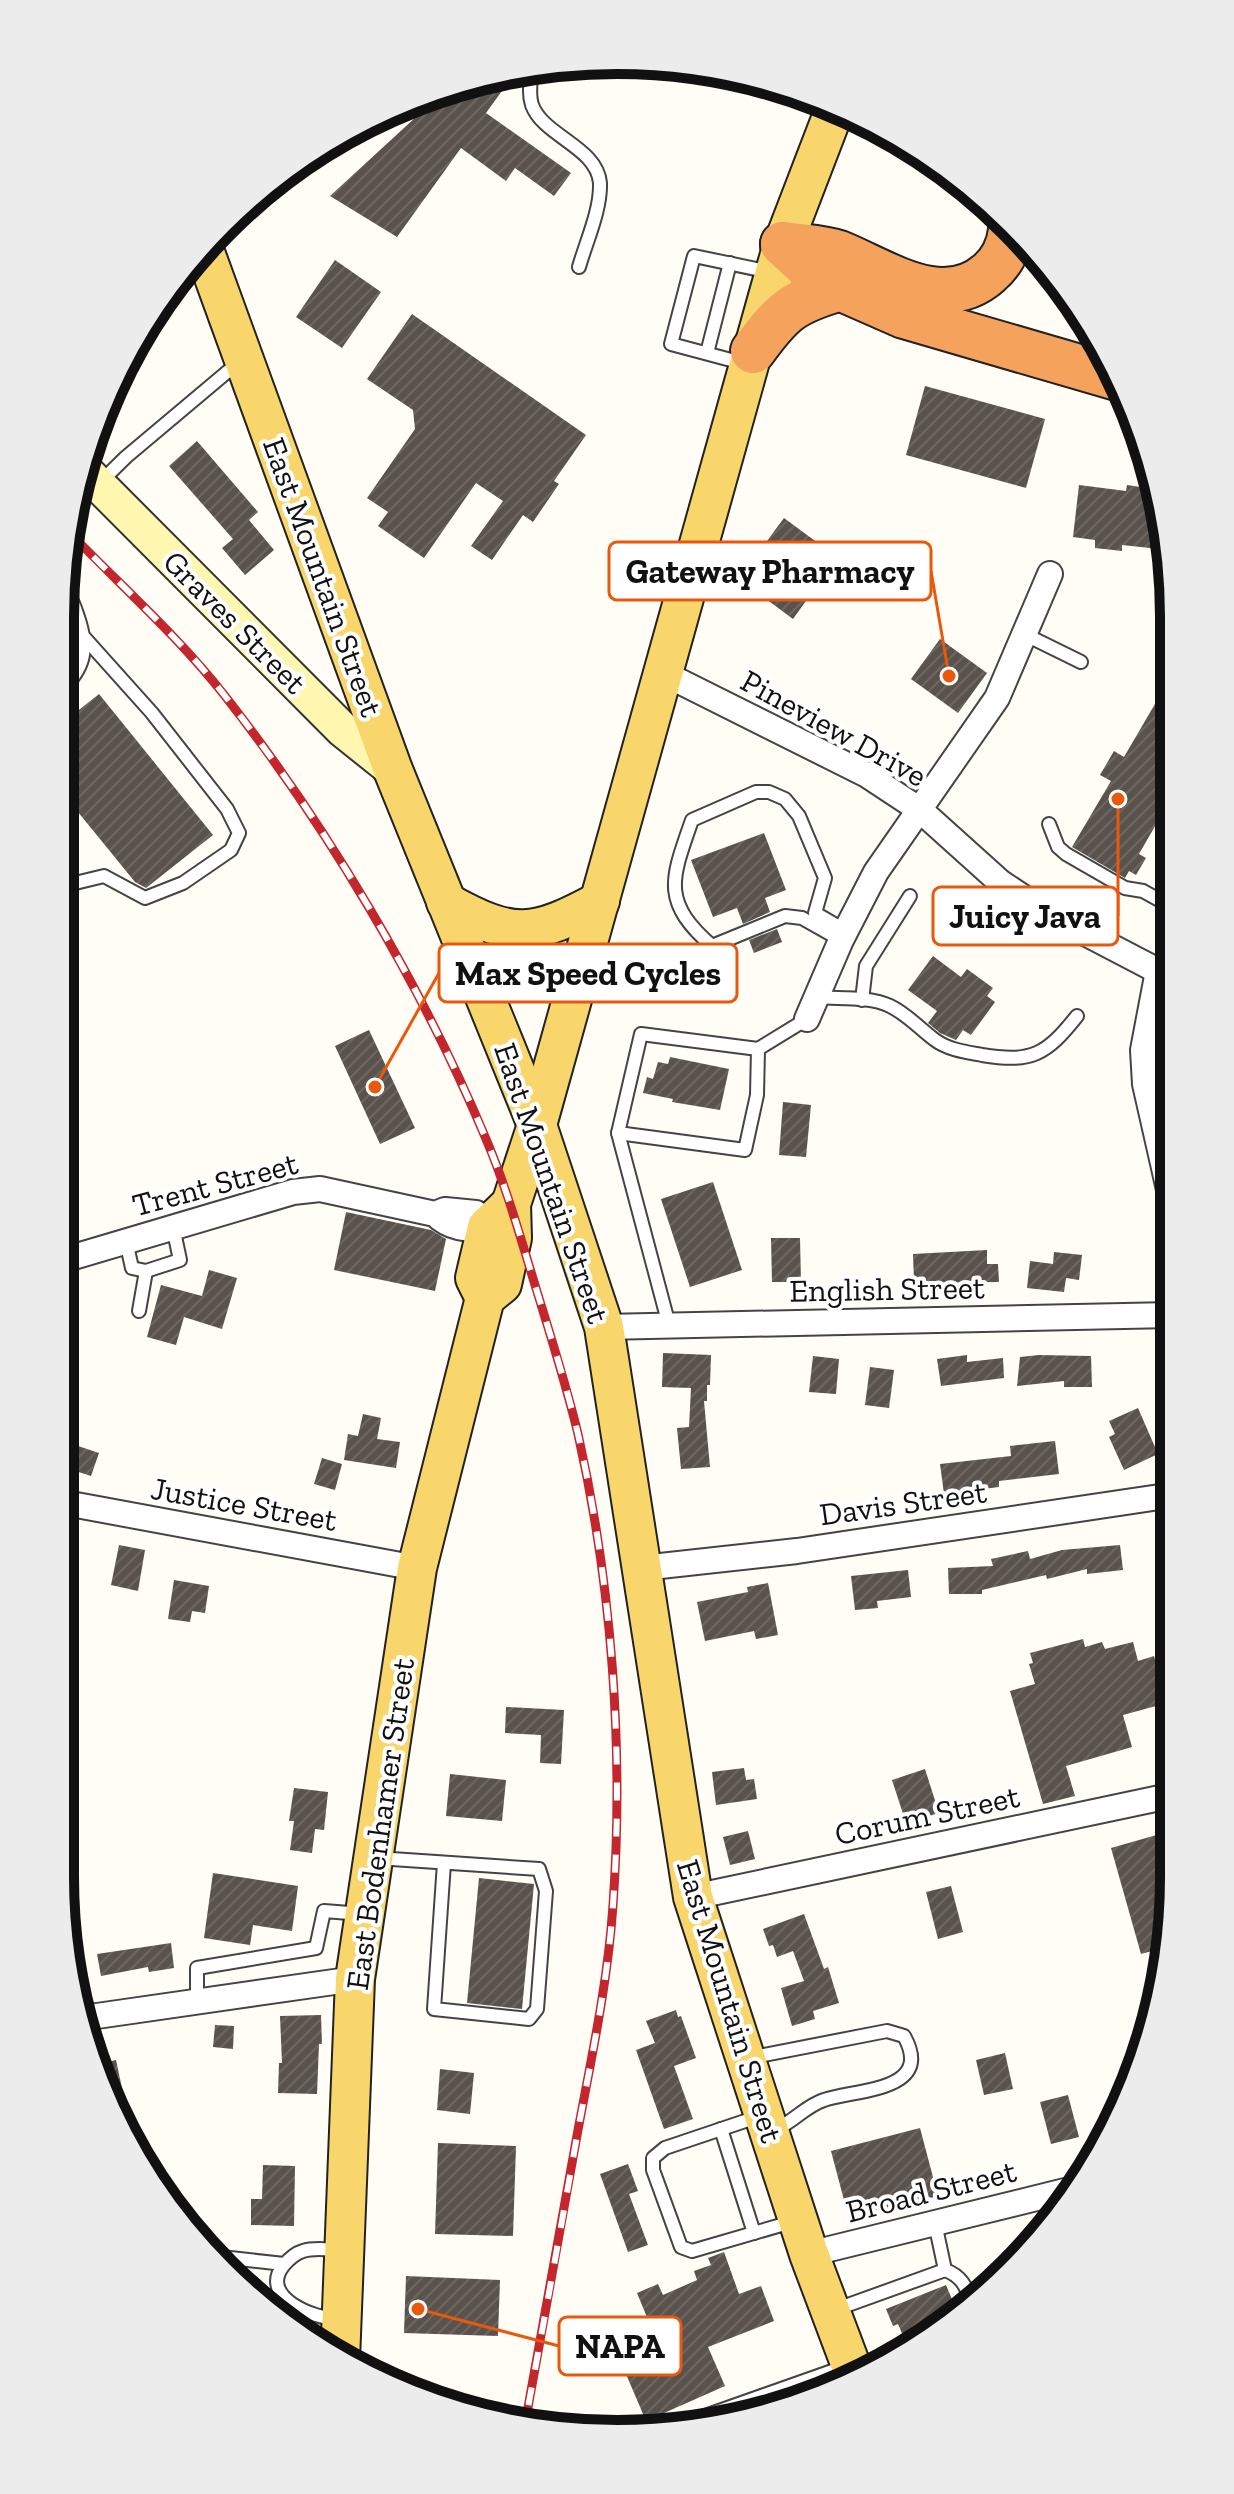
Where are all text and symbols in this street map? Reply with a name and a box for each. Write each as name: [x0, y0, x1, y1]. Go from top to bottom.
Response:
street label: East Mountain Street: [255, 432, 391, 722]
callout: Gateway Pharmacy: [609, 542, 931, 600]
street label: Graves Street: [156, 543, 315, 702]
text: Gateway Pharmacy: [625, 551, 915, 592]
street label: Pineview Drive: [734, 661, 934, 795]
callout: Juicy Java: [933, 887, 1118, 945]
text: Juicy Java: [949, 896, 1101, 937]
callout: Max Speed Cycles: [439, 944, 737, 1002]
text: Max Speed Cycles: [455, 953, 721, 994]
street label: East Mountain Street: [486, 1038, 618, 1328]
street label: Trent Street: [128, 1144, 302, 1224]
street label: English Street: [789, 1268, 985, 1310]
street label: Justice Street: [148, 1469, 340, 1539]
street label: Davis Street: [817, 1472, 989, 1534]
street label: East Bodenhamer Street: [338, 1656, 422, 1992]
street label: Corum Street: [831, 1777, 1023, 1853]
street label: East Mountain Street: [669, 1855, 791, 2147]
street label: Broad Street: [842, 2152, 1020, 2230]
callout: NAPA: [559, 2317, 681, 2375]
text: NAPA: [575, 2326, 666, 2367]

